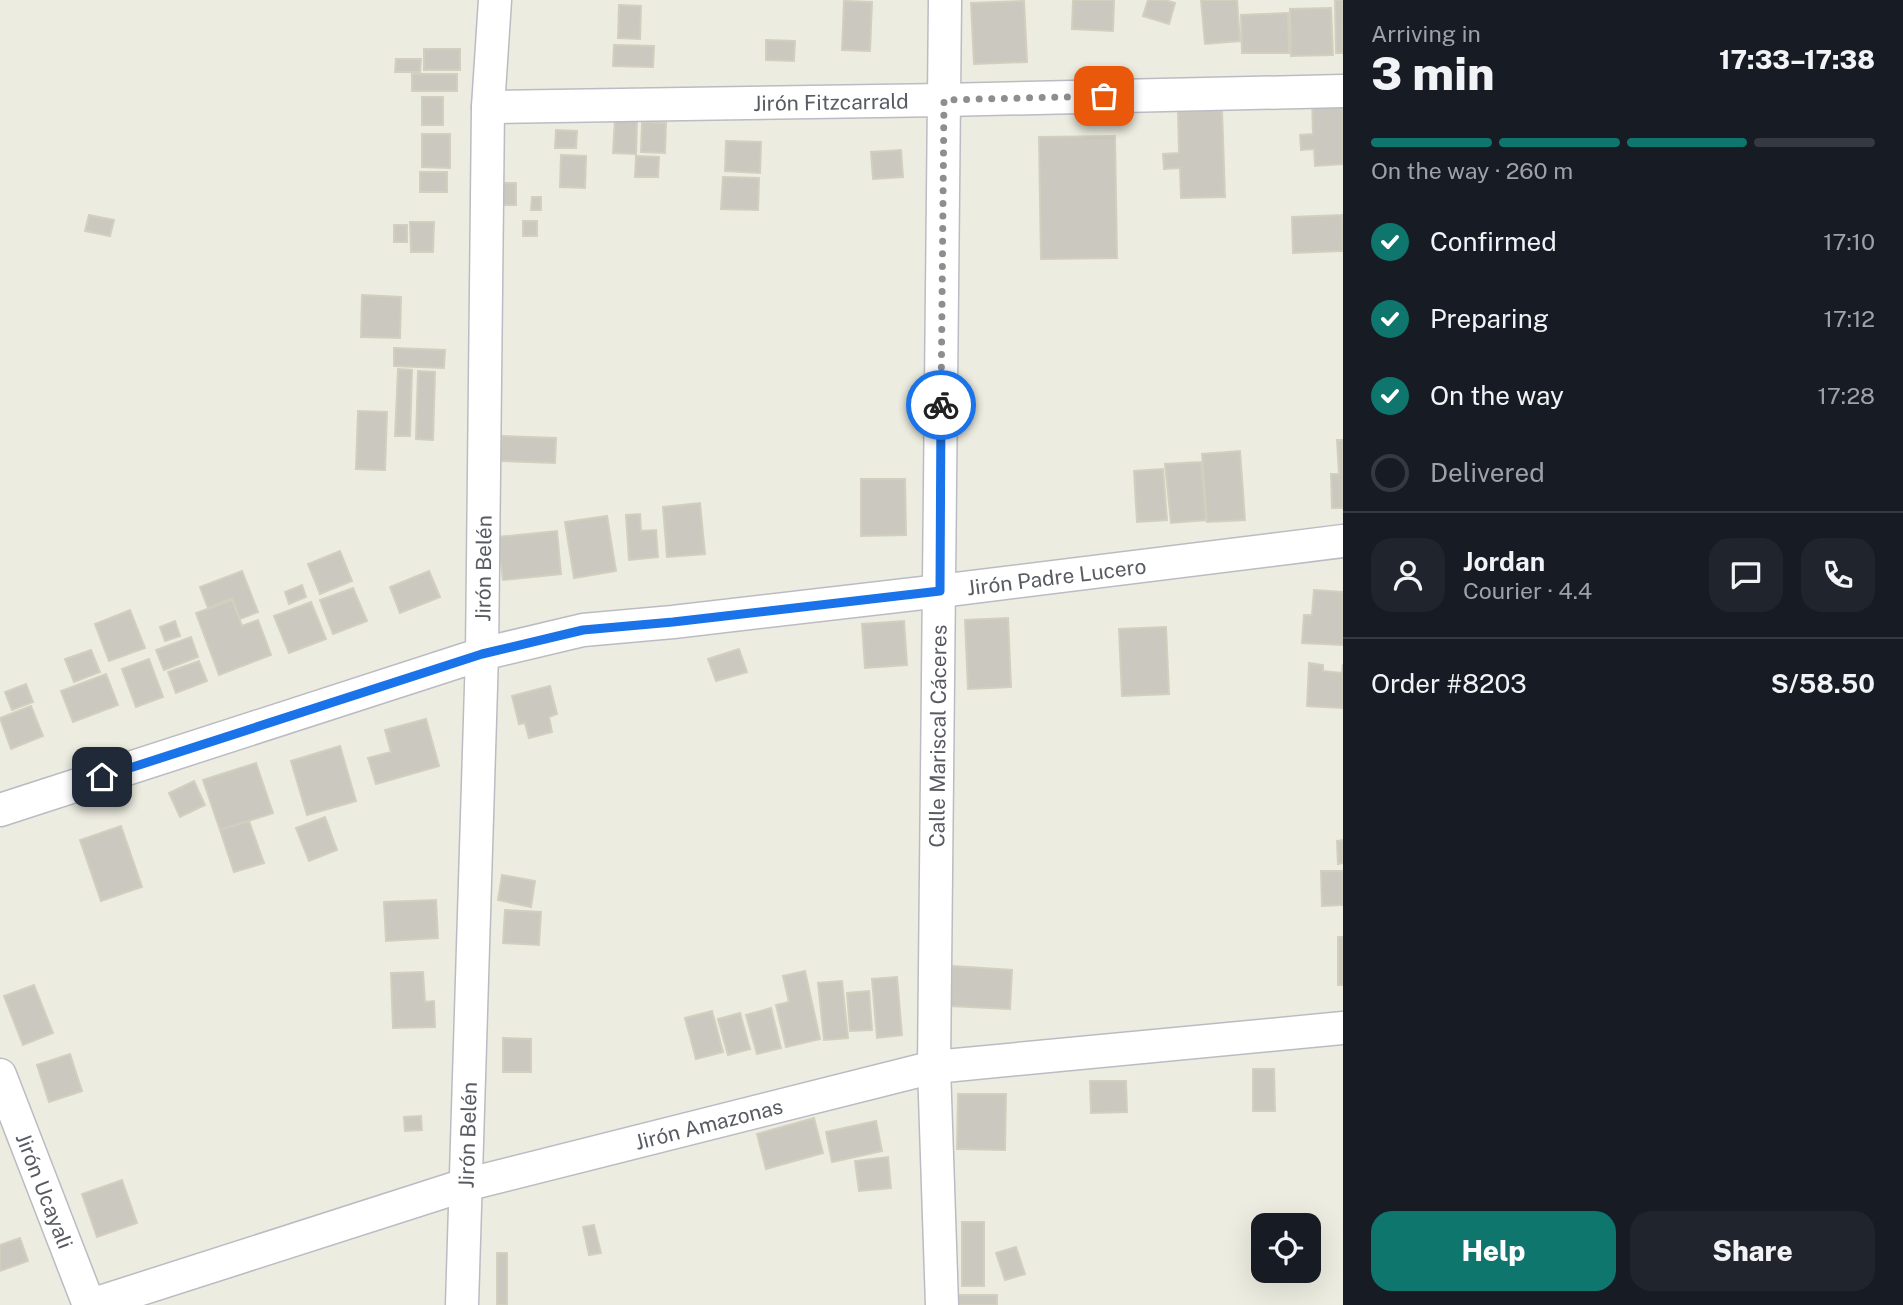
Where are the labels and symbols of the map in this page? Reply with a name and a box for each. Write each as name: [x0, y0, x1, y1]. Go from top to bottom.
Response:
pin: [1074, 66, 1134, 126]
street label: Jirón Fitzcarrald: [753, 88, 909, 115]
courier: [906, 370, 976, 440]
street label: Jirón Belén: [470, 515, 496, 622]
street label: Jirón Padre Lucero: [965, 553, 1148, 600]
street label: Calle Mariscal Cáceres: [924, 624, 951, 848]
pin: [72, 747, 132, 807]
street label: Jirón Belén: [453, 1081, 481, 1189]
street label: Jirón Amazonas: [632, 1093, 785, 1154]
street label: Jirón Ucayali: [11, 1129, 78, 1252]

